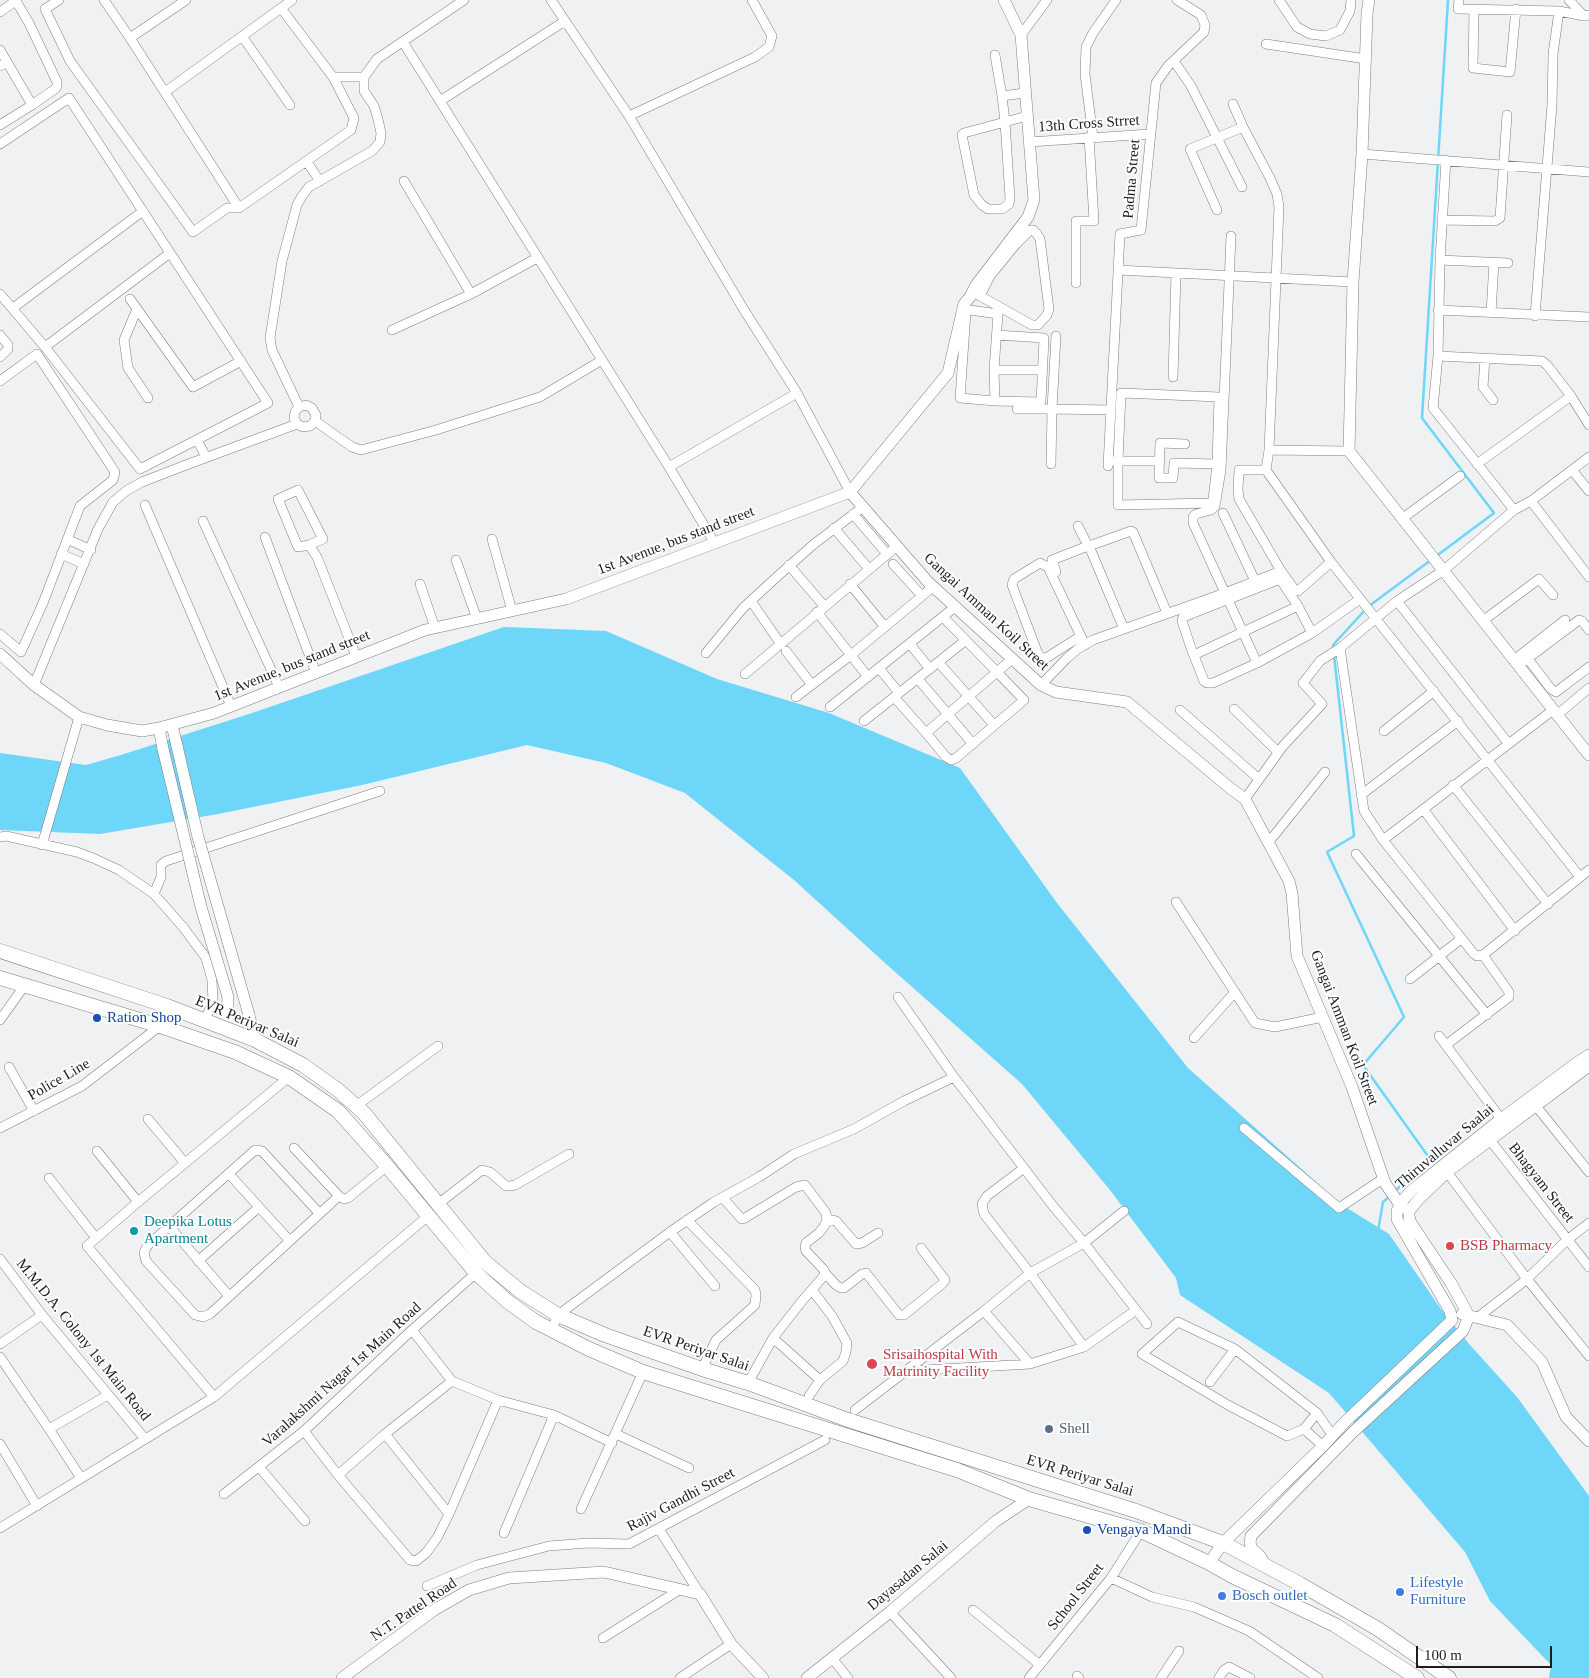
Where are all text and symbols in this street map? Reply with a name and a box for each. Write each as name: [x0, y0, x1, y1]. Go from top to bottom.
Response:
street label: 13th Cross Strret: [1038, 111, 1140, 137]
street label: Padma Street: [1120, 139, 1144, 219]
street label: 1st Avenue, bus stand street: [595, 503, 757, 579]
street label: Gangai Amman Koil Street: [920, 549, 1052, 675]
street label: 1st Avenue, bus stand street: [211, 626, 373, 706]
street label: Gangai Amman Koil Street: [1306, 948, 1382, 1108]
street label: EVR Periyar Salai: [192, 992, 302, 1052]
place label: Ration Shop: [107, 1009, 182, 1027]
marker: Ration Shop: [91, 1012, 103, 1024]
street label: Police Line: [25, 1055, 93, 1105]
street label: Thiruvalluvar Saalai: [1392, 1101, 1498, 1193]
street label: Bhagyam Street: [1504, 1140, 1578, 1226]
place label: Deepika Lotus Apartment: [144, 1213, 232, 1248]
marker: Deepika Lotus Apartment: [128, 1225, 140, 1237]
place label: BSB Pharmacy: [1460, 1237, 1552, 1255]
marker: BSB Pharmacy: [1444, 1240, 1456, 1252]
street label: M.M.D.A. Colony 1st Main Road: [12, 1255, 154, 1425]
street label: Varalakshmi Nagar 1st Main Road: [259, 1299, 425, 1451]
street label: EVR Periyar Salai: [641, 1322, 751, 1376]
place label: Srisaihospital With Matrinity Facility: [883, 1346, 998, 1381]
marker: Srisaihospital With Matrinity Facility: [865, 1357, 879, 1371]
place label: Shell: [1059, 1420, 1090, 1438]
marker: Shell: [1043, 1423, 1055, 1435]
street label: EVR Periyar Salai: [1024, 1451, 1136, 1501]
street label: Rajiv Gandhi Street: [624, 1464, 738, 1536]
place label: Vengaya Mandi: [1097, 1521, 1192, 1539]
marker: Vengaya Mandi: [1081, 1524, 1093, 1536]
street label: Dayasadan Salai: [864, 1537, 952, 1615]
street label: School Street: [1044, 1560, 1108, 1634]
place label: Lifestyle Furniture: [1410, 1574, 1466, 1609]
street label: N.T. Pattel Road: [368, 1575, 460, 1645]
marker: Lifestyle Furniture: [1394, 1586, 1406, 1598]
place label: Bosch outlet: [1232, 1587, 1307, 1605]
marker: Bosch outlet: [1216, 1590, 1228, 1602]
scale bar: [1419, 1636, 1555, 1668]
text: 100 m: [1424, 1647, 1462, 1663]

